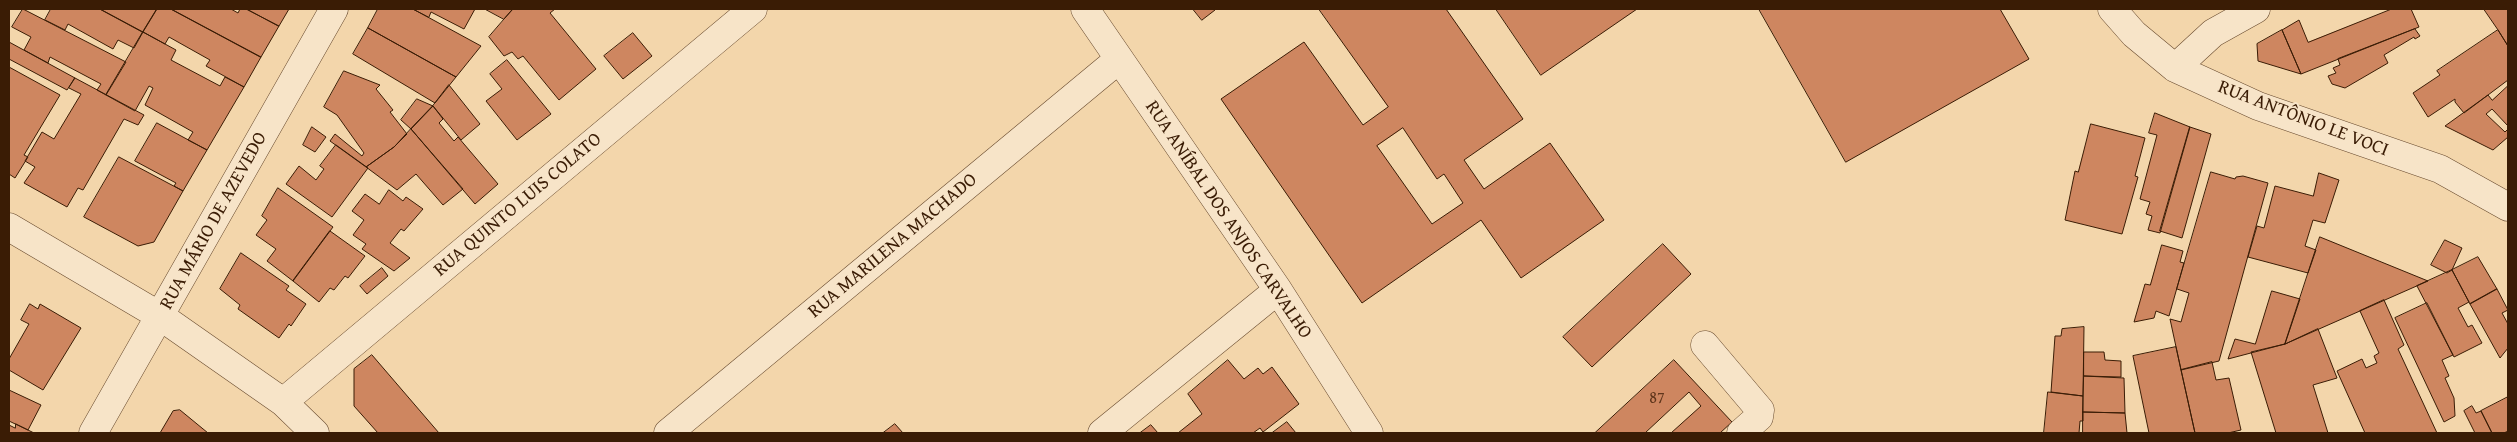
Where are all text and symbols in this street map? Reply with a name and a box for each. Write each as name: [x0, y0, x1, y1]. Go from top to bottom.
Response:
street label: RUA ANTÔNIO LE VOCI: [2215, 76, 2391, 162]
street label: RUA ANÍBAL DOS ANJOS CARVALHO: [1140, 97, 1316, 343]
street label: RUA MÁRIO DE AZEVEDO: [156, 128, 272, 314]
street label: RUA QUINTO LUIS COLATO: [430, 128, 606, 282]
street label: RUA MARILENA MACHADO: [804, 169, 982, 323]
house number: 87: [1649, 389, 1665, 409]

